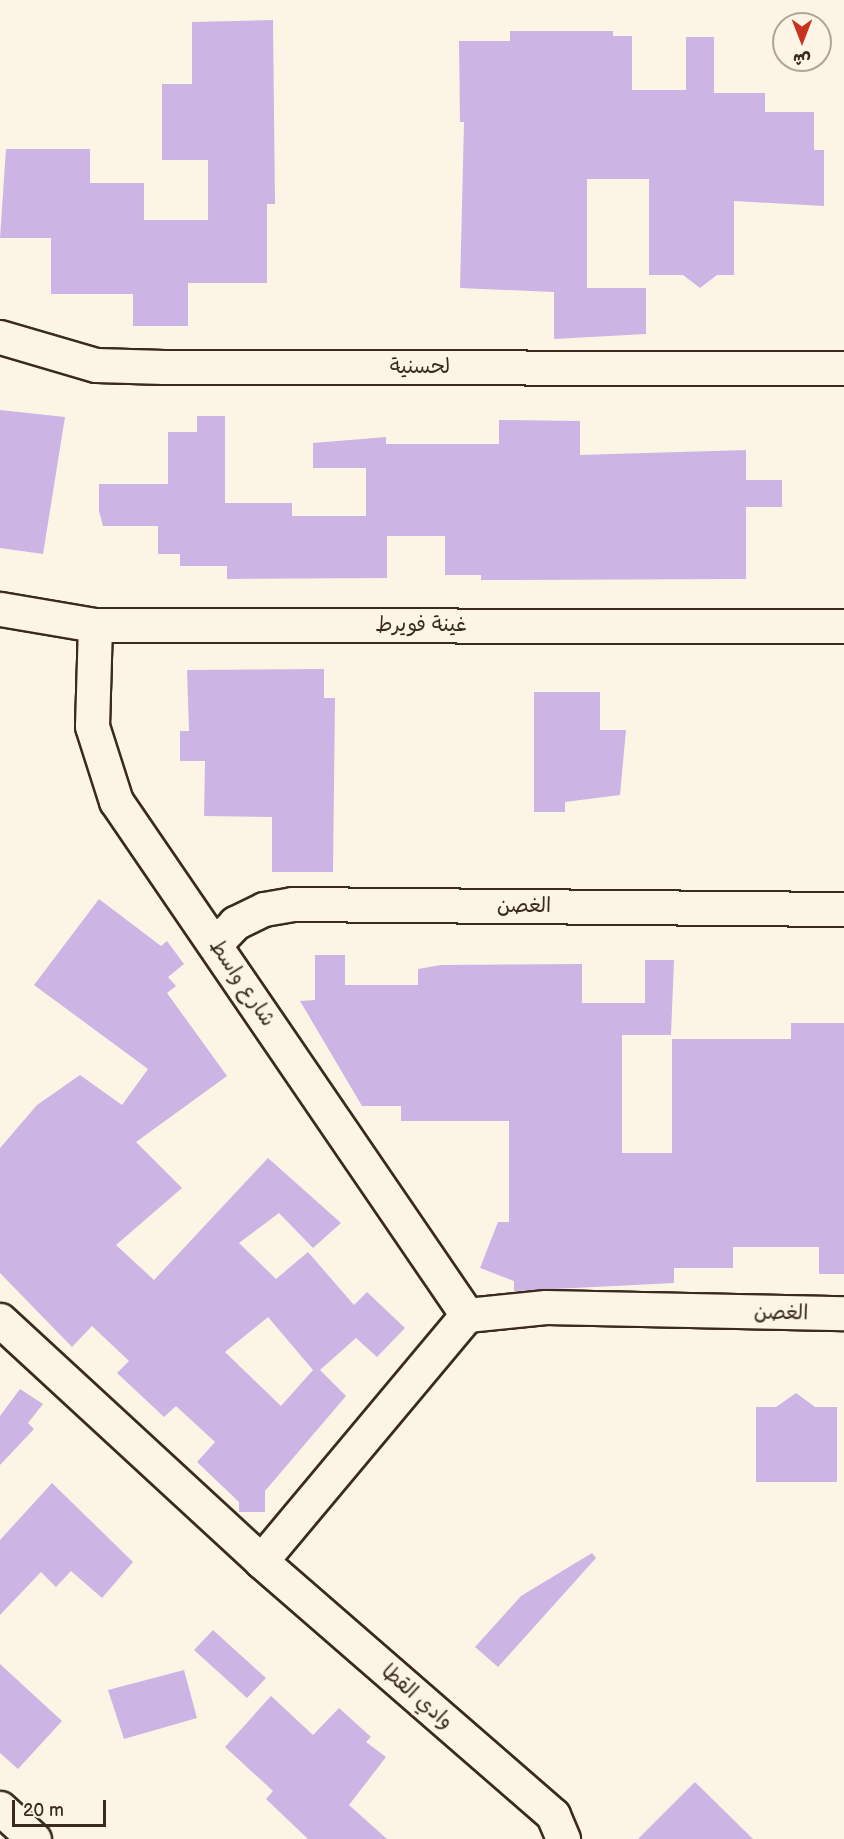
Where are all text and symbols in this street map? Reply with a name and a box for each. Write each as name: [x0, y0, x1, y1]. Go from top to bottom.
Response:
north arrow: [772, 12, 832, 72]
text: ش: [793, 49, 811, 68]
street label: لحسنية: [390, 354, 450, 380]
street label: غينة فويرط: [375, 612, 467, 638]
street label: الغصن: [497, 893, 551, 919]
street label: شارع واسط: [204, 934, 280, 1032]
street label: الغصن: [754, 1300, 808, 1326]
street label: وادي القطا: [376, 1659, 458, 1735]
scale bar: [15, 1788, 110, 1826]
text: 20 m: [23, 1800, 64, 1821]

